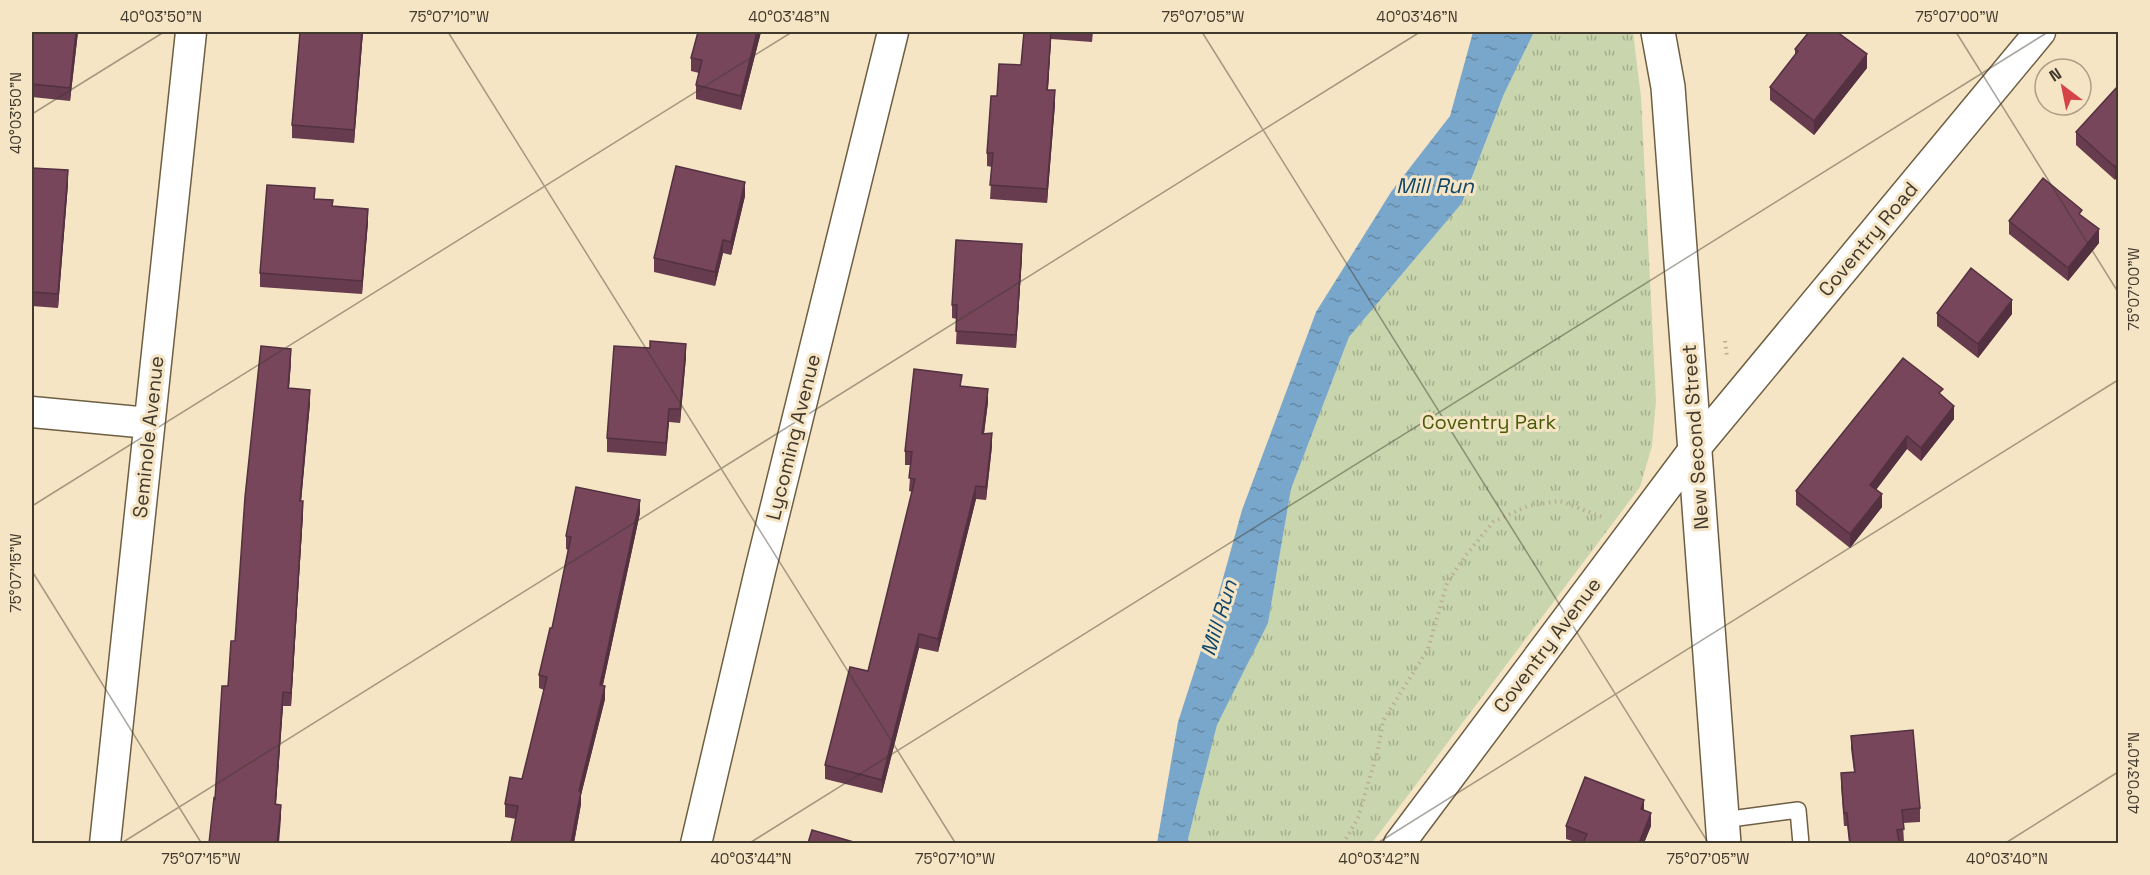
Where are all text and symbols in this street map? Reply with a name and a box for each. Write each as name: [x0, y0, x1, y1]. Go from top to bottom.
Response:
text: 40°03'50"N: [120, 7, 202, 26]
text: 75°07'10"W: [409, 7, 489, 26]
text: 40°03'48"N: [748, 7, 830, 26]
text: 75°07'05"W: [1162, 7, 1244, 26]
text: 40°03'46"N: [1376, 7, 1458, 26]
text: 75°07'00"W: [1915, 7, 1999, 26]
north arrow: [2033, 57, 2093, 117]
text: N: [2045, 63, 2065, 86]
text: 40°03'50"N: [6, 72, 25, 154]
water label: Mill Run: [1396, 172, 1475, 199]
street label: Coventry Road: [1812, 176, 1924, 302]
text: 75°07'00"W: [2124, 247, 2143, 331]
street label: New Second Street: [1676, 343, 1714, 531]
street label: Lycoming Avenue: [760, 351, 826, 523]
street label: Seminole Avenue: [127, 355, 169, 519]
park label: Coventry Park: [1422, 409, 1557, 435]
text: 75°07'15"W: [6, 533, 25, 613]
street label: Coventry Avenue: [1487, 572, 1607, 718]
water label: Mill Run: [1194, 576, 1243, 659]
text: 40°03'40"N: [2124, 732, 2143, 814]
text: 75°07'15"W: [161, 849, 241, 868]
text: 40°03'44"N: [710, 849, 792, 868]
text: 75°07'10"W: [915, 849, 995, 868]
text: 40°03'42"N: [1338, 849, 1420, 868]
text: 75°07'05"W: [1667, 849, 1749, 868]
text: 40°03'40"N: [1966, 849, 2048, 868]

